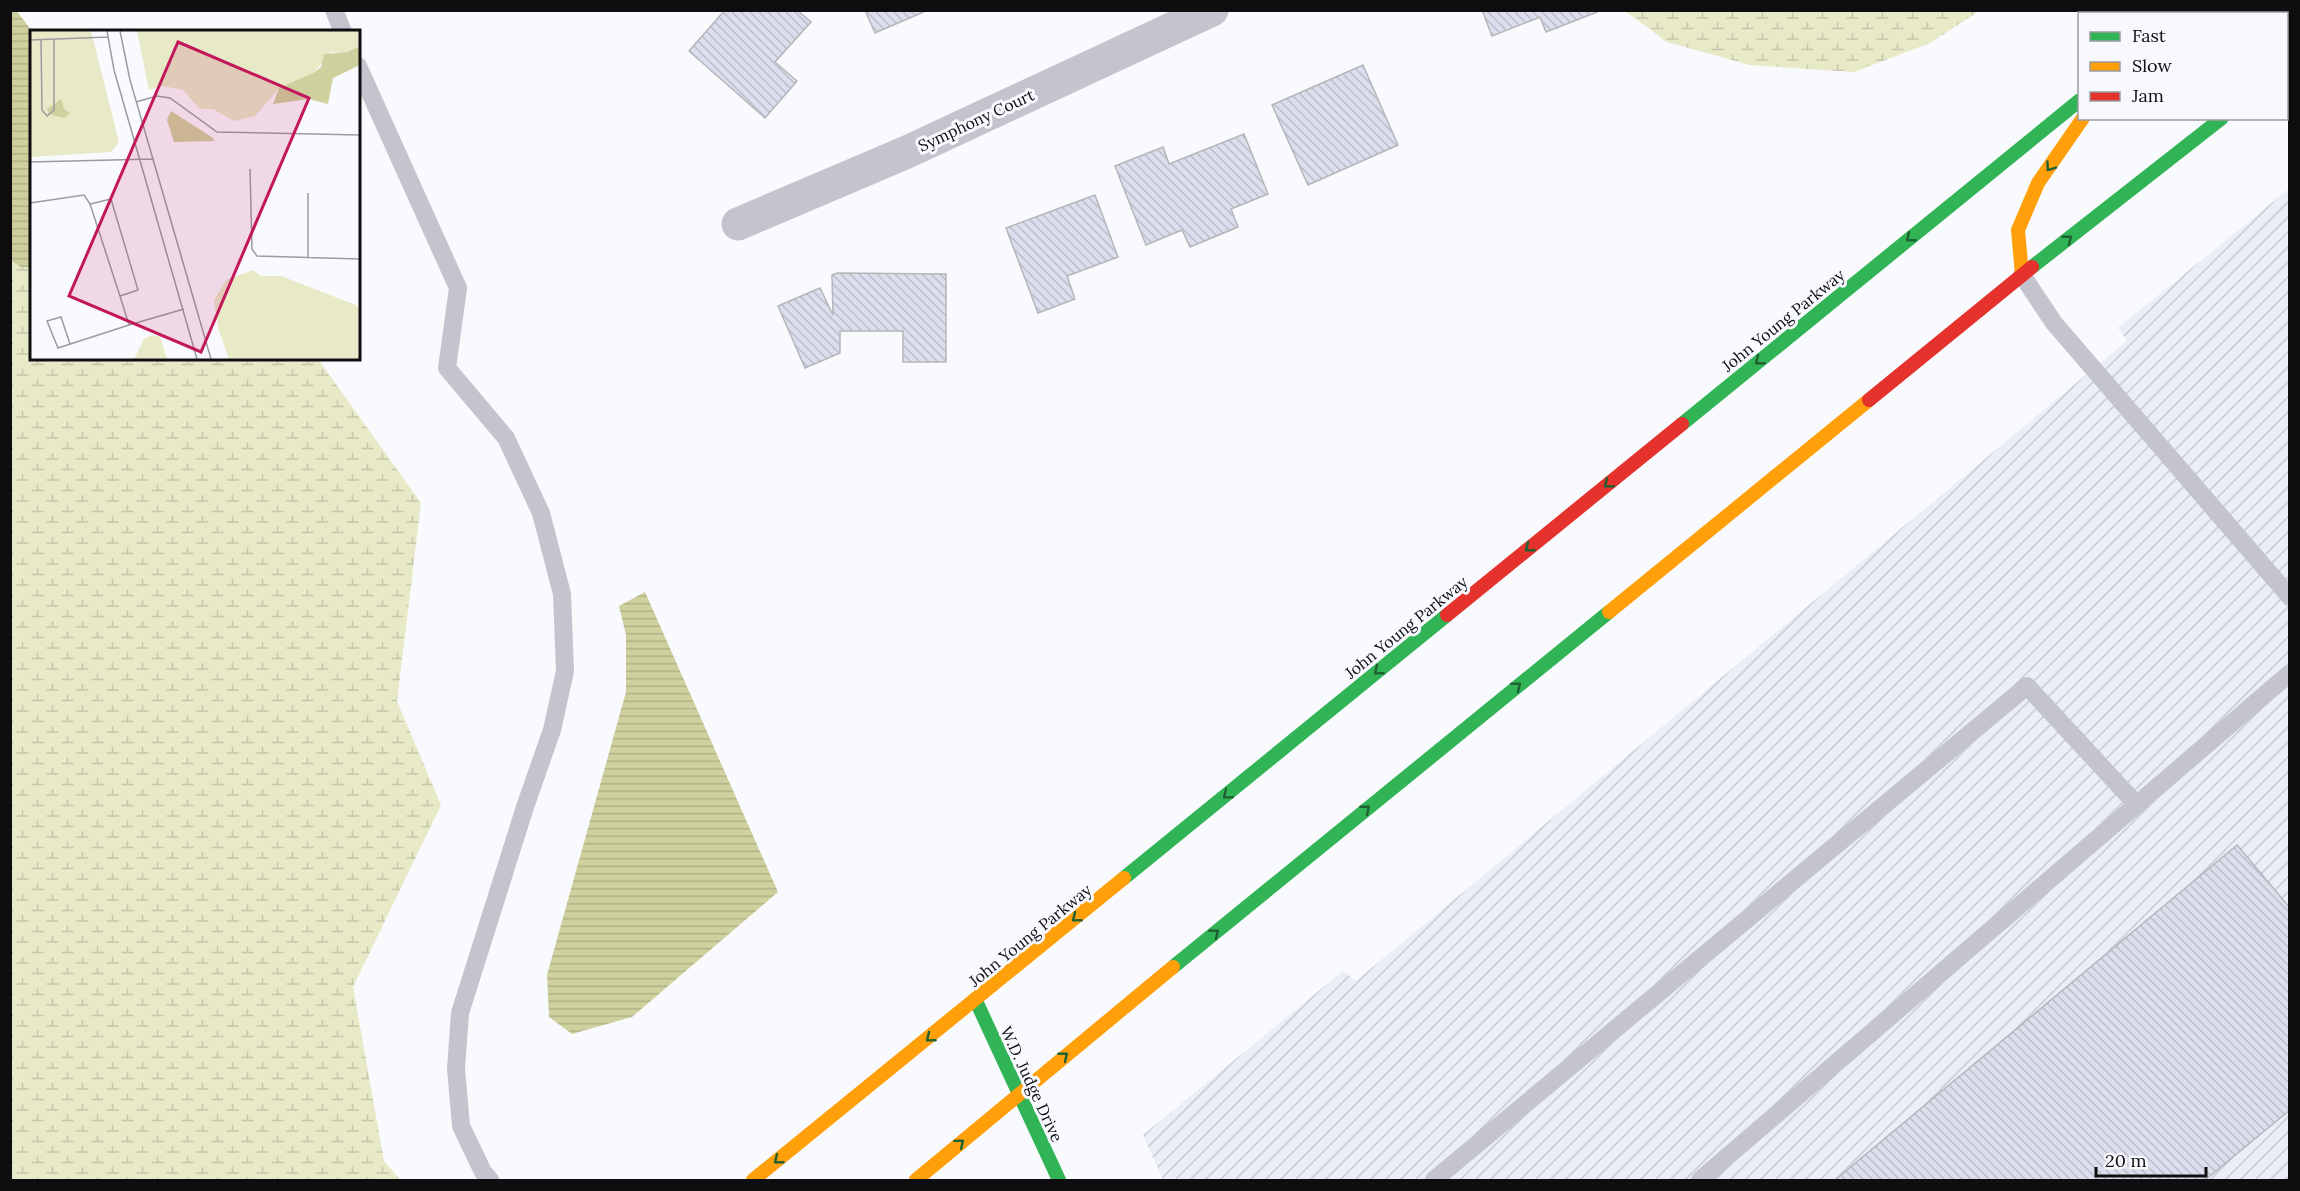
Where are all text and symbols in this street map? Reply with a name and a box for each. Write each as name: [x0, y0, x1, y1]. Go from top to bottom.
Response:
legend: [2078, 12, 2288, 120]
text: Fast: [2132, 24, 2166, 47]
inset map: [30, 30, 360, 360]
text: Slow: [2132, 54, 2172, 77]
street label: Symphony Court: [915, 84, 1038, 156]
text: Jam: [2131, 84, 2164, 107]
one-way arrow: [2046, 160, 2057, 171]
one-way arrow: [1906, 230, 1917, 241]
one-way arrow: [2061, 235, 2072, 246]
street label: John Young Parkway: [1717, 264, 1849, 376]
one-way arrow: [1755, 353, 1766, 364]
one-way arrow: [1603, 476, 1614, 487]
one-way arrow: [1525, 541, 1536, 552]
street label: John Young Parkway: [1340, 571, 1472, 683]
one-way arrow: [1374, 664, 1385, 675]
one-way arrow: [1510, 683, 1521, 694]
one-way arrow: [1223, 787, 1234, 798]
one-way arrow: [1359, 806, 1370, 817]
street label: John Young Parkway: [964, 879, 1096, 991]
one-way arrow: [1072, 911, 1083, 922]
one-way arrow: [1208, 929, 1219, 940]
street label: W.D. Judge Drive: [996, 1023, 1068, 1145]
one-way arrow: [926, 1030, 937, 1041]
one-way arrow: [1057, 1052, 1068, 1063]
one-way arrow: [953, 1139, 964, 1150]
scale bar: [2096, 1140, 2206, 1178]
text: 20 m: [2105, 1149, 2147, 1172]
one-way arrow: [774, 1153, 785, 1164]

